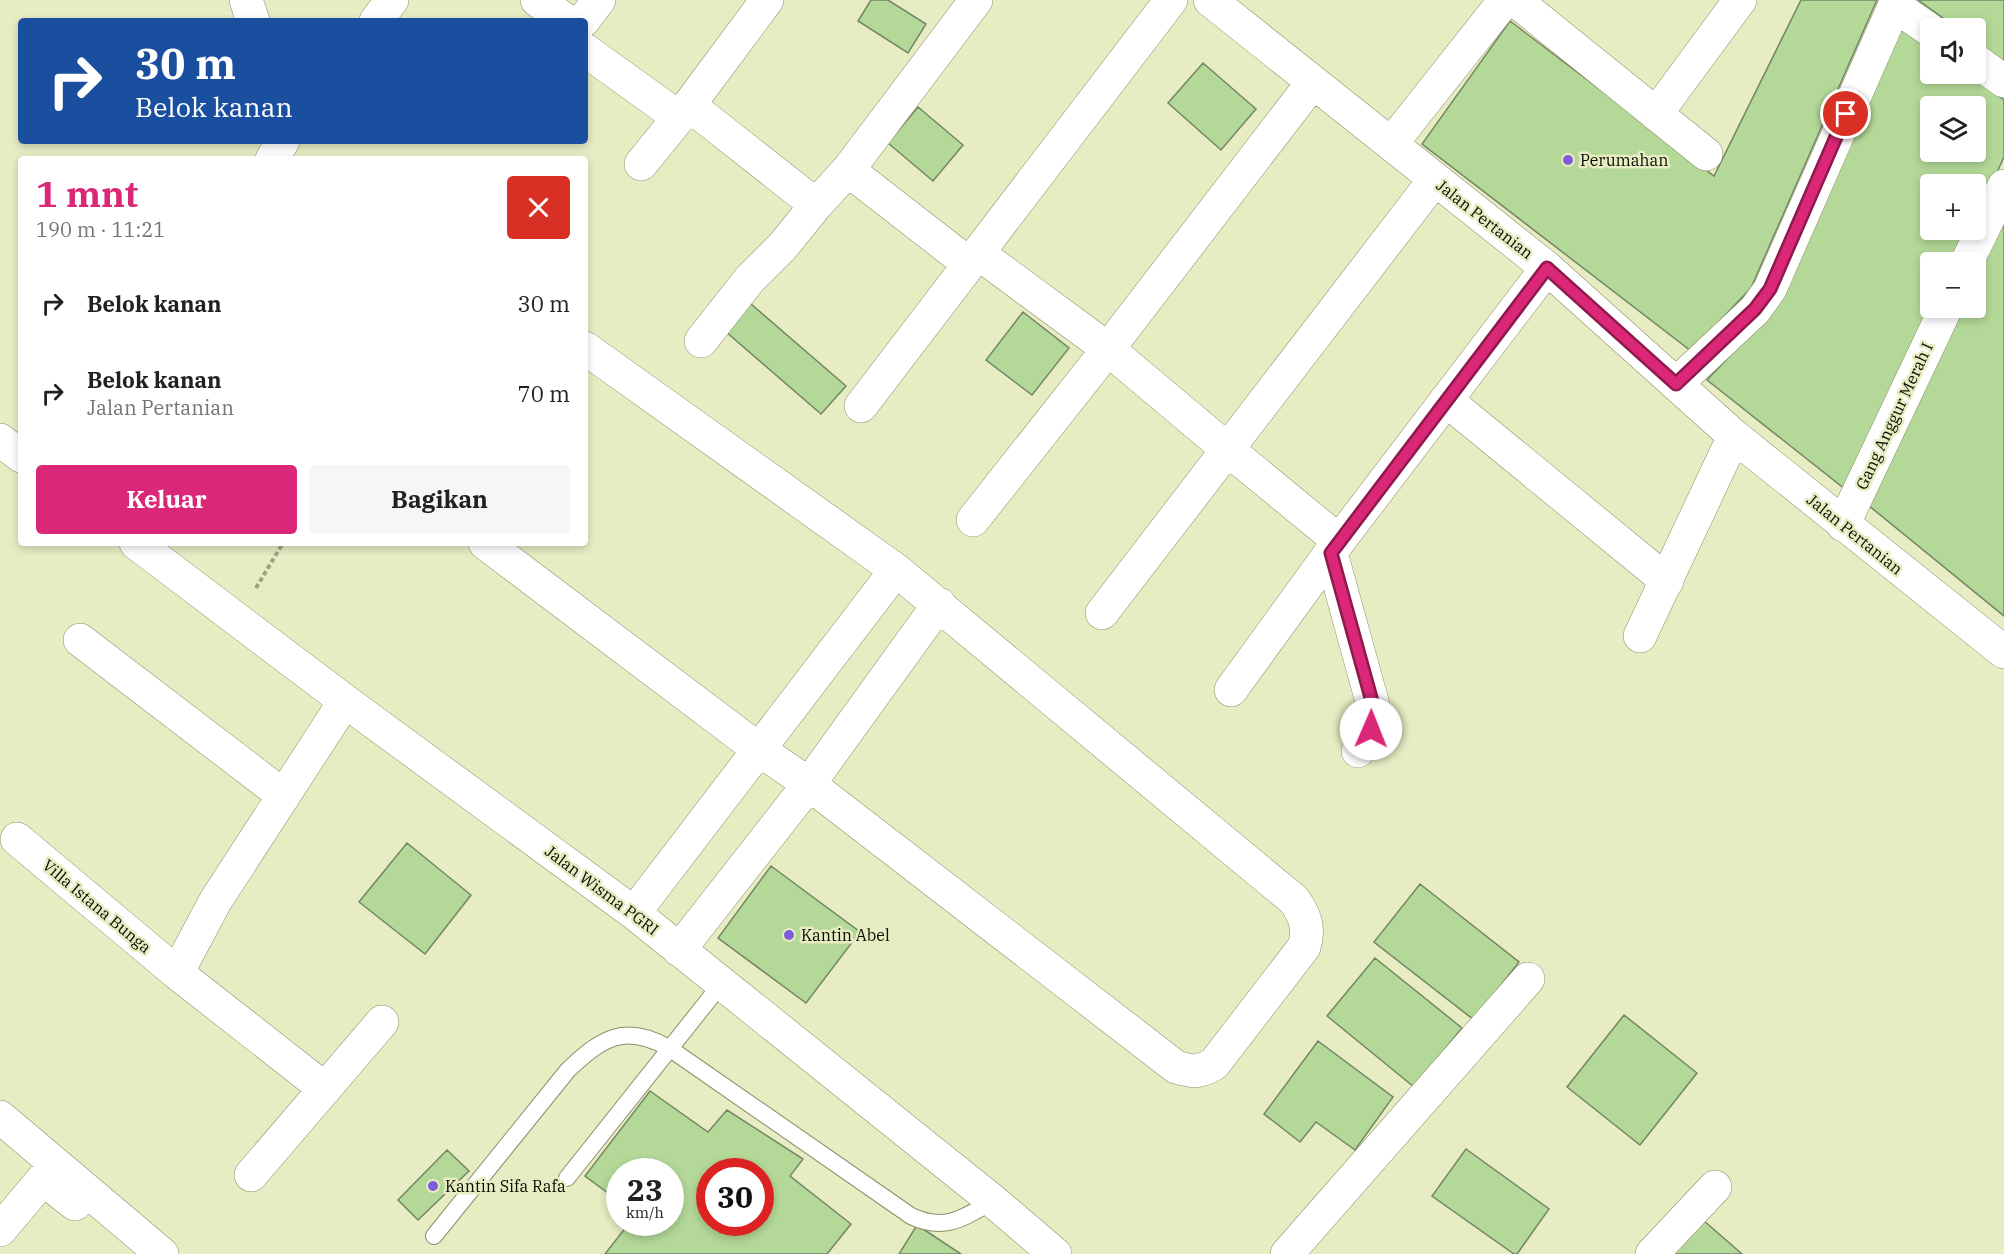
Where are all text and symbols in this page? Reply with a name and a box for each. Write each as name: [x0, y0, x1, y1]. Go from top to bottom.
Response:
map controls: [1920, 18, 1986, 318]
button: sound: [1920, 18, 1986, 84]
text: 30 m: [135, 36, 236, 91]
icon: right: [36, 42, 114, 120]
pin: [1820, 88, 1871, 139]
text: Belok kanan: [135, 89, 293, 124]
button: layers: [1920, 96, 1986, 162]
icon: arrive: [1829, 97, 1862, 130]
place label: Perumahan: [1580, 150, 1669, 170]
marker: Perumahan: [1561, 153, 1575, 167]
text: 1 mnt: [36, 170, 138, 217]
button: +: [1920, 174, 1986, 240]
street label: Jalan Pertanian: [1433, 175, 1537, 263]
button: close: [507, 176, 570, 239]
text: 190 m · 11:21: [36, 216, 165, 243]
button: −: [1920, 252, 1986, 318]
icon: right: [36, 287, 69, 320]
text: Belok kanan: [87, 289, 222, 318]
text: 30 m: [518, 289, 570, 318]
street label: Gang Anggur Merah I: [1851, 339, 1937, 493]
text: Belok kanan: [87, 365, 222, 394]
icon: right: [36, 377, 69, 410]
text: 70 m: [518, 379, 570, 408]
text: Jalan Pertanian: [87, 394, 234, 421]
button: Keluar: [36, 465, 297, 534]
button: Bagikan: [309, 465, 570, 534]
street label: Jalan Pertanian: [1803, 489, 1907, 579]
position arrow: [1339, 697, 1403, 761]
street label: Jalan Wisma PGRI: [541, 841, 663, 939]
street label: Villa Istana Bunga: [39, 855, 156, 957]
place label: Kantin Abel: [801, 925, 890, 945]
marker: Kantin Abel: [782, 928, 796, 942]
speed limit sign: 30: [696, 1158, 774, 1236]
text: 23: [627, 1170, 663, 1209]
place label: Kantin Sifa Rafa: [445, 1176, 566, 1196]
marker: Kantin Sifa Rafa: [426, 1179, 440, 1193]
text: km/h: [626, 1203, 664, 1222]

